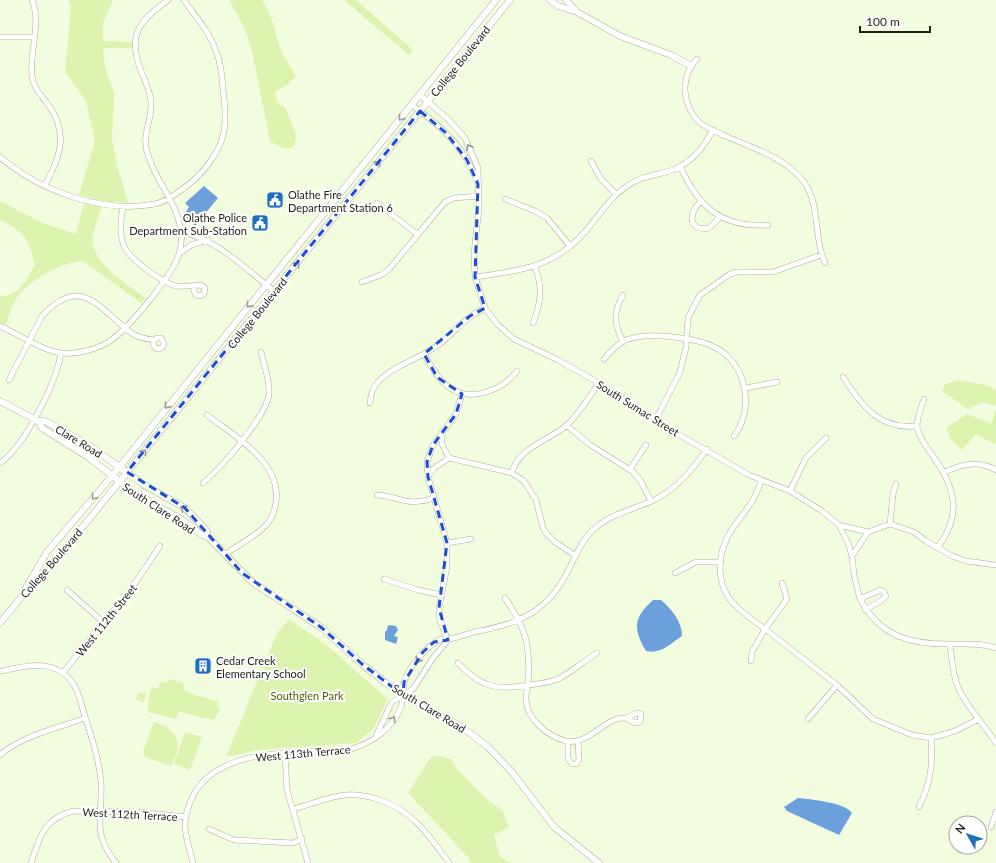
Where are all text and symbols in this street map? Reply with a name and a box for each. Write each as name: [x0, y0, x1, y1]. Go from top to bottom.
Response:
scale bar: [860, 8, 930, 34]
text: 100 m: [866, 14, 900, 29]
street label: College Boulevard: [427, 23, 493, 99]
one-way arrow: [399, 113, 406, 120]
one-way arrow: [466, 143, 474, 151]
one-way arrow: [374, 160, 381, 167]
place label: Olathe Fire Department Station 6: [288, 188, 393, 214]
public building icon: Olathe Fire Department Station 6: [265, 190, 285, 210]
place label: Olathe Police Department Sub-Station: [129, 211, 247, 237]
public building icon: Olathe Police Department Sub-Station: [250, 213, 270, 233]
one-way arrow: [292, 261, 299, 268]
street label: College Boulevard: [224, 275, 290, 351]
one-way arrow: [246, 301, 253, 308]
street label: South Sumac Street: [594, 377, 682, 439]
one-way arrow: [164, 402, 171, 409]
street label: Clare Road: [53, 422, 105, 460]
one-way arrow: [139, 449, 146, 456]
street label: South Clare Road: [120, 480, 198, 536]
one-way arrow: [92, 492, 99, 499]
one-way arrow: [181, 506, 188, 513]
street label: College Boulevard: [17, 526, 85, 600]
street label: West 112th Street: [73, 581, 139, 659]
place label: Cedar Creek Elementary School: [216, 654, 306, 680]
building icon: Cedar Creek Elementary School: [193, 656, 213, 676]
one-way arrow: [415, 656, 423, 663]
street label: South Clare Road: [390, 681, 468, 735]
park label: Southglen Park: [271, 689, 344, 702]
one-way arrow: [388, 716, 396, 723]
street label: West 113th Terrace: [255, 742, 351, 764]
street label: West 112th Terrace: [82, 805, 178, 823]
north arrow: [948, 815, 988, 855]
text: N: [952, 821, 968, 836]

